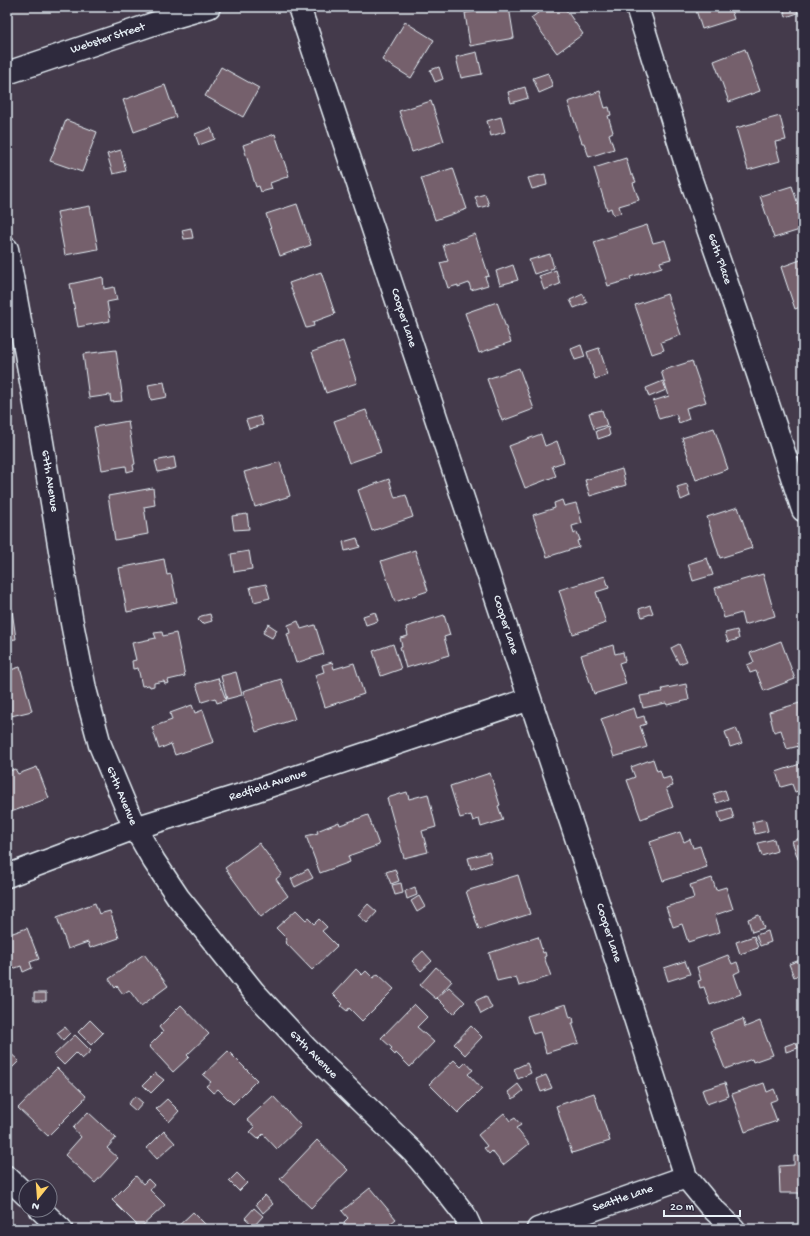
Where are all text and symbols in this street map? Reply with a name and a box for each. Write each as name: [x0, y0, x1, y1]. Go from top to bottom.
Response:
street label: Webster Street: [69, 20, 148, 58]
street label: 66th Place: [704, 232, 734, 287]
street label: Cooper Lane: [387, 287, 419, 350]
street label: 67th Avenue: [37, 449, 61, 514]
street label: Cooper Lane: [489, 594, 521, 657]
street label: 67th Avenue: [102, 764, 140, 828]
street label: Redfield Avenue: [228, 767, 309, 805]
street label: Cooper Lane: [592, 902, 624, 965]
street label: 67th Avenue: [286, 1028, 341, 1083]
north arrow: [18, 1178, 58, 1218]
street label: Seattle Lane: [591, 1182, 656, 1216]
scale bar: [664, 1192, 740, 1218]
text: N: [30, 1199, 41, 1212]
text: 20 m: [670, 1201, 695, 1215]

